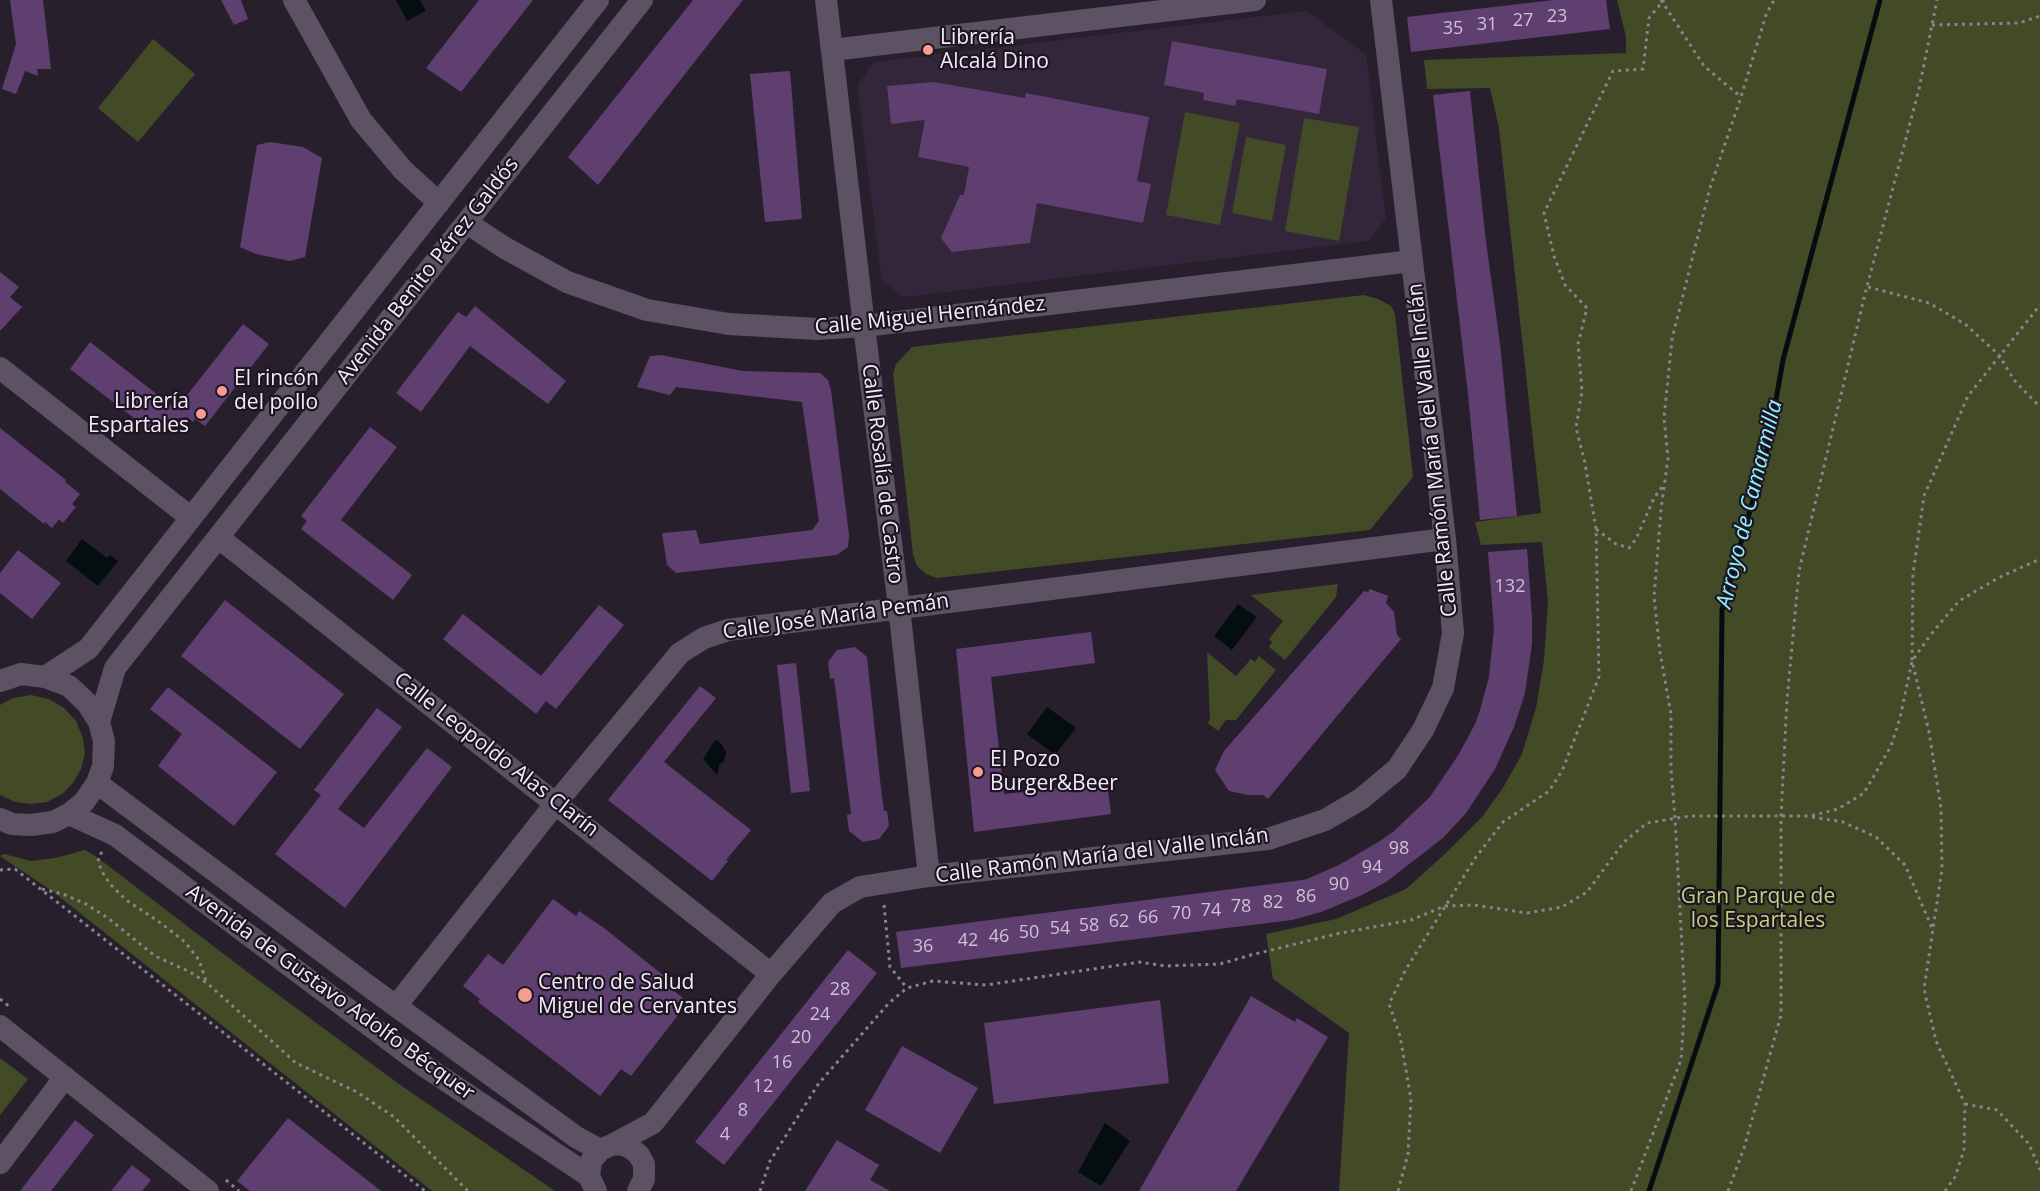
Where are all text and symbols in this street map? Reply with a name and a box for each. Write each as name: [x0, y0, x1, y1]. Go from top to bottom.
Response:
house number: 23: [1547, 6, 1567, 28]
house number: 27: [1513, 10, 1533, 32]
house number: 31: [1477, 14, 1497, 36]
house number: 35: [1443, 18, 1463, 40]
place label: Librería Alcalá Dino: [940, 25, 1049, 75]
marker: Librería Alcalá Dino: [921, 43, 935, 57]
street label: Avenida Benito Pérez Galdós: [332, 153, 524, 389]
street label: Calle Ramón María del Valle Inclán: [1403, 282, 1463, 618]
street label: Calle Miguel Hernández: [814, 291, 1046, 341]
street label: Calle Rosalía de Castro: [856, 363, 908, 585]
place label: El rincón del pollo: [234, 366, 319, 416]
marker: El rincón del pollo: [215, 384, 229, 398]
place label: Librería Espartales: [88, 389, 189, 439]
water label: Arroyo de Camarmilla: [1711, 397, 1789, 611]
marker: Librería Espartales: [194, 407, 208, 421]
house number: 132: [1495, 576, 1525, 598]
street label: Calle José María Pemán: [721, 589, 951, 645]
street label: Calle Leopoldo Alas Clarín: [389, 667, 603, 843]
place label: El Pozo Burger&Beer: [990, 747, 1118, 797]
marker: El Pozo Burger&Beer: [971, 765, 985, 779]
street label: Calle Ramón María del Valle Inclán: [934, 823, 1270, 889]
house number: 98: [1389, 838, 1409, 860]
house number: 94: [1362, 857, 1382, 879]
house number: 90: [1329, 874, 1349, 896]
street label: Avenida de Gustavo Adolfo Bécquer: [181, 880, 479, 1106]
park label: Gran Parque de los Espartales: [1681, 884, 1835, 934]
house number: 86: [1296, 886, 1316, 908]
house number: 82: [1263, 892, 1283, 914]
house number: 78: [1231, 896, 1251, 918]
house number: 74: [1201, 900, 1221, 922]
house number: 70: [1171, 903, 1191, 925]
house number: 66: [1138, 907, 1158, 929]
house number: 62: [1109, 911, 1129, 933]
house number: 58: [1079, 915, 1099, 937]
house number: 54: [1050, 918, 1070, 940]
house number: 50: [1019, 922, 1039, 944]
house number: 46: [989, 926, 1009, 948]
house number: 42: [958, 930, 978, 952]
house number: 36: [913, 936, 933, 958]
place label: Centro de Salud Miguel de Cervantes: [538, 970, 737, 1020]
house number: 28: [830, 979, 850, 1001]
marker: Centro de Salud Miguel de Cervantes: [516, 986, 534, 1004]
house number: 24: [810, 1004, 830, 1026]
house number: 20: [791, 1027, 811, 1049]
house number: 16: [772, 1052, 792, 1074]
house number: 12: [753, 1076, 773, 1098]
house number: 8: [738, 1100, 748, 1122]
house number: 4: [720, 1124, 730, 1146]

